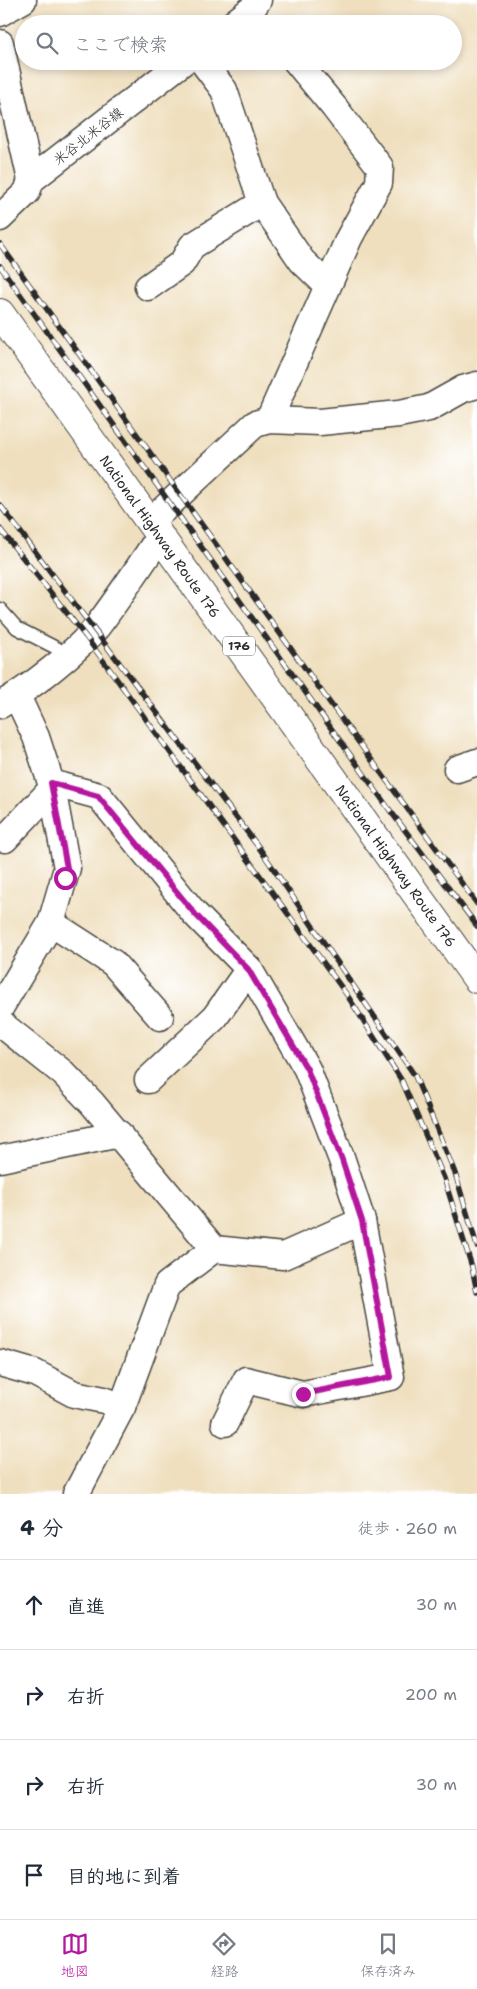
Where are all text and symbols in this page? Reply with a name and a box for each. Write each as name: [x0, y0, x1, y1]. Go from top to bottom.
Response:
search box: [15, 15, 462, 70]
icon: search: [33, 29, 61, 57]
text: ここで検索: [73, 32, 168, 57]
street label: 米谷北米谷線: [49, 103, 127, 169]
street label: National Highway Route 176: [96, 452, 224, 621]
road number: 176: [223, 636, 255, 656]
street label: National Highway Route 176: [332, 781, 460, 951]
route start: [54, 867, 77, 890]
route end: [292, 1383, 315, 1406]
text: 4 分: [20, 1514, 63, 1542]
text: 徒歩 · 260 m: [358, 1518, 457, 1539]
icon: ahead: [20, 1591, 48, 1619]
text: 直進: [67, 1594, 105, 1619]
text: 30 m: [416, 1594, 457, 1615]
icon: right: [20, 1681, 48, 1709]
text: 右折: [67, 1684, 105, 1709]
text: 200 m: [405, 1684, 457, 1705]
icon: right: [20, 1771, 48, 1799]
text: 右折: [67, 1774, 105, 1799]
text: 30 m: [416, 1774, 457, 1795]
icon: arrive: [20, 1861, 48, 1889]
text: 目的地に到着: [67, 1864, 181, 1889]
tab: 地図: [61, 1930, 89, 1980]
tab: 経路: [210, 1930, 238, 1980]
tab: 保存済み: [360, 1930, 416, 1980]

